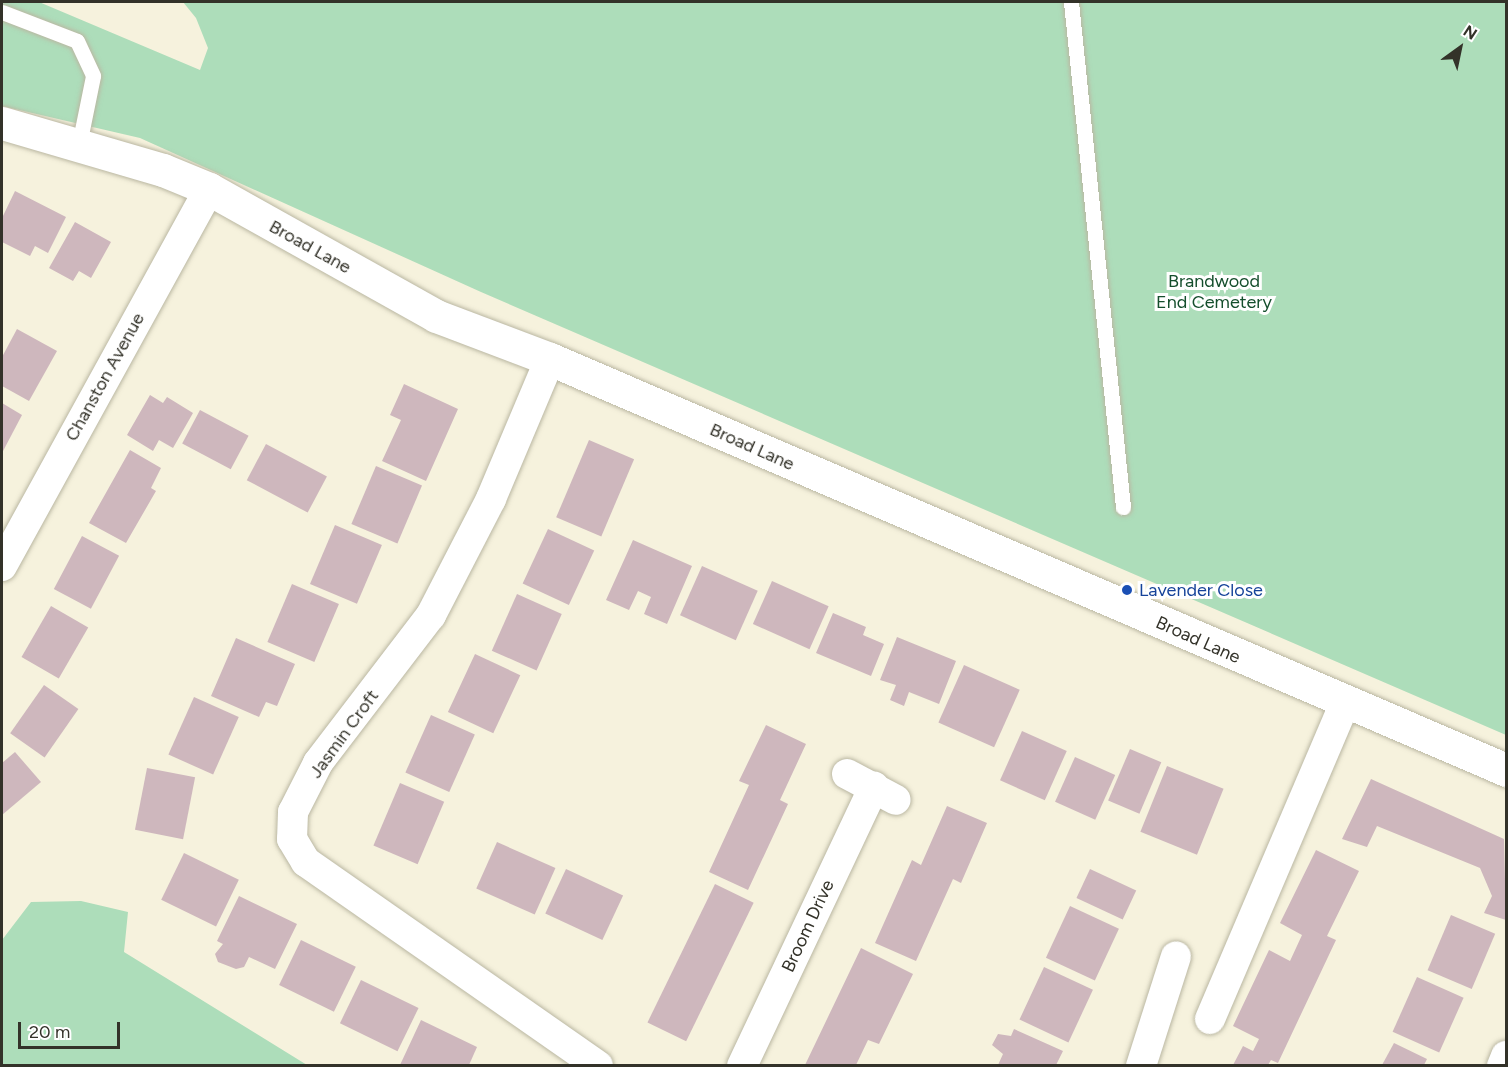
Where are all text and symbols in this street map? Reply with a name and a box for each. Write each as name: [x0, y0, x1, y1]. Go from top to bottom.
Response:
north arrow: [1430, 18, 1490, 78]
text: N: [1460, 21, 1480, 44]
street label: Broad Lane: [265, 216, 355, 278]
park label: Brandwood End Cemetery: [1156, 271, 1272, 314]
street label: Chanston Avenue: [61, 309, 149, 445]
street label: Broad Lane: [706, 419, 798, 475]
place label: Lavender Close: [1139, 579, 1263, 601]
marker: Lavender Close: [1120, 583, 1134, 597]
street label: Broad Lane: [1152, 612, 1244, 668]
street label: Jasmin Croft: [305, 686, 383, 782]
street label: Broom Drive: [777, 876, 839, 976]
scale bar: [21, 1010, 123, 1048]
text: 20 m: [29, 1021, 70, 1043]

